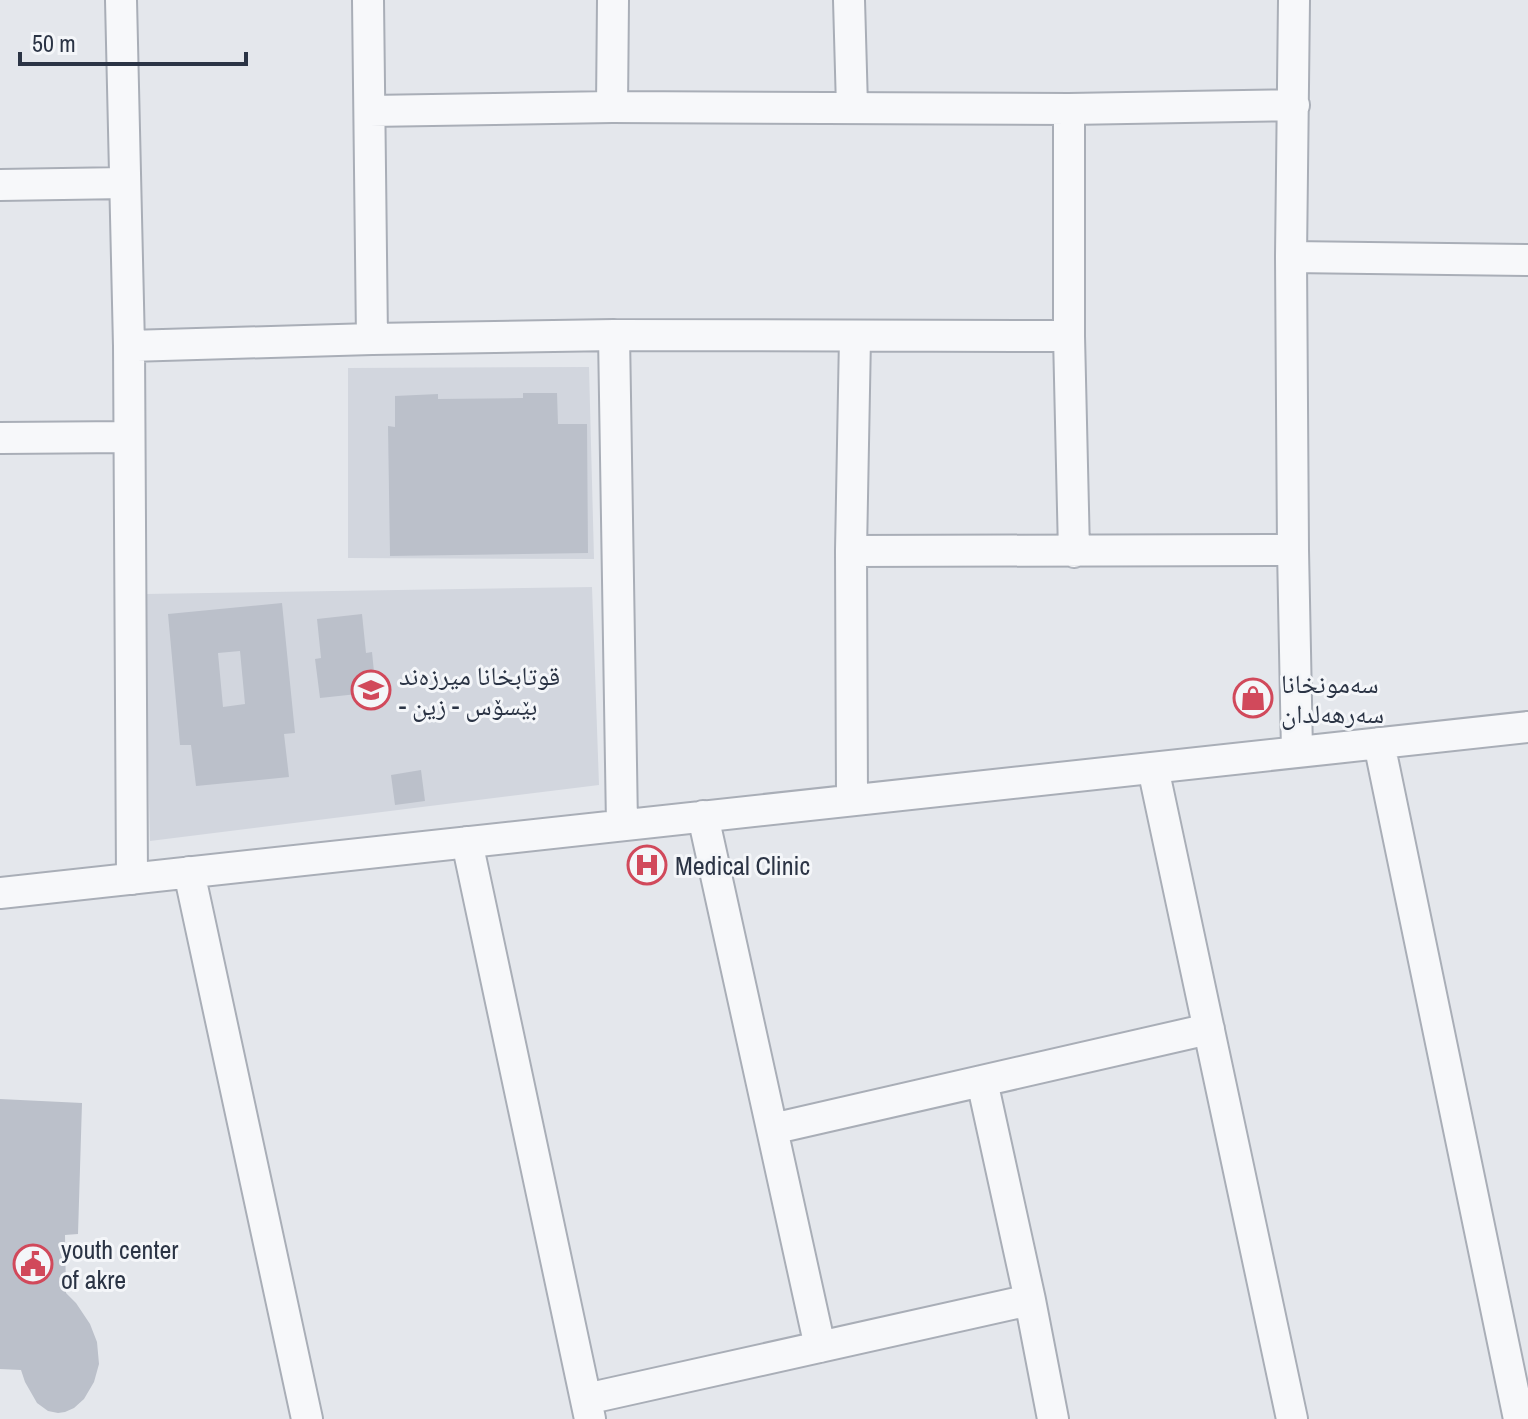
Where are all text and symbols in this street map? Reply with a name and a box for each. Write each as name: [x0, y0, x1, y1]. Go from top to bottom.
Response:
scale bar: [20, 16, 246, 66]
text: 50 m: [32, 27, 76, 59]
place label: قوتابخانا میرزەند - بێسۆس - زین: [399, 658, 560, 723]
place label: سەمونخانا سەرهەلدان: [1281, 666, 1384, 731]
school or university icon: قوتابخانا میرزەند - بێسۆس - زین: [350, 669, 392, 711]
shop icon: سەمونخانا سەرهەلدان: [1232, 677, 1274, 719]
hospital icon: Medical Clinic: [626, 844, 668, 886]
place label: Medical Clinic: [675, 848, 810, 883]
place label: youth center of akre: [61, 1232, 178, 1297]
public building icon: youth center of akre: [12, 1243, 54, 1285]

